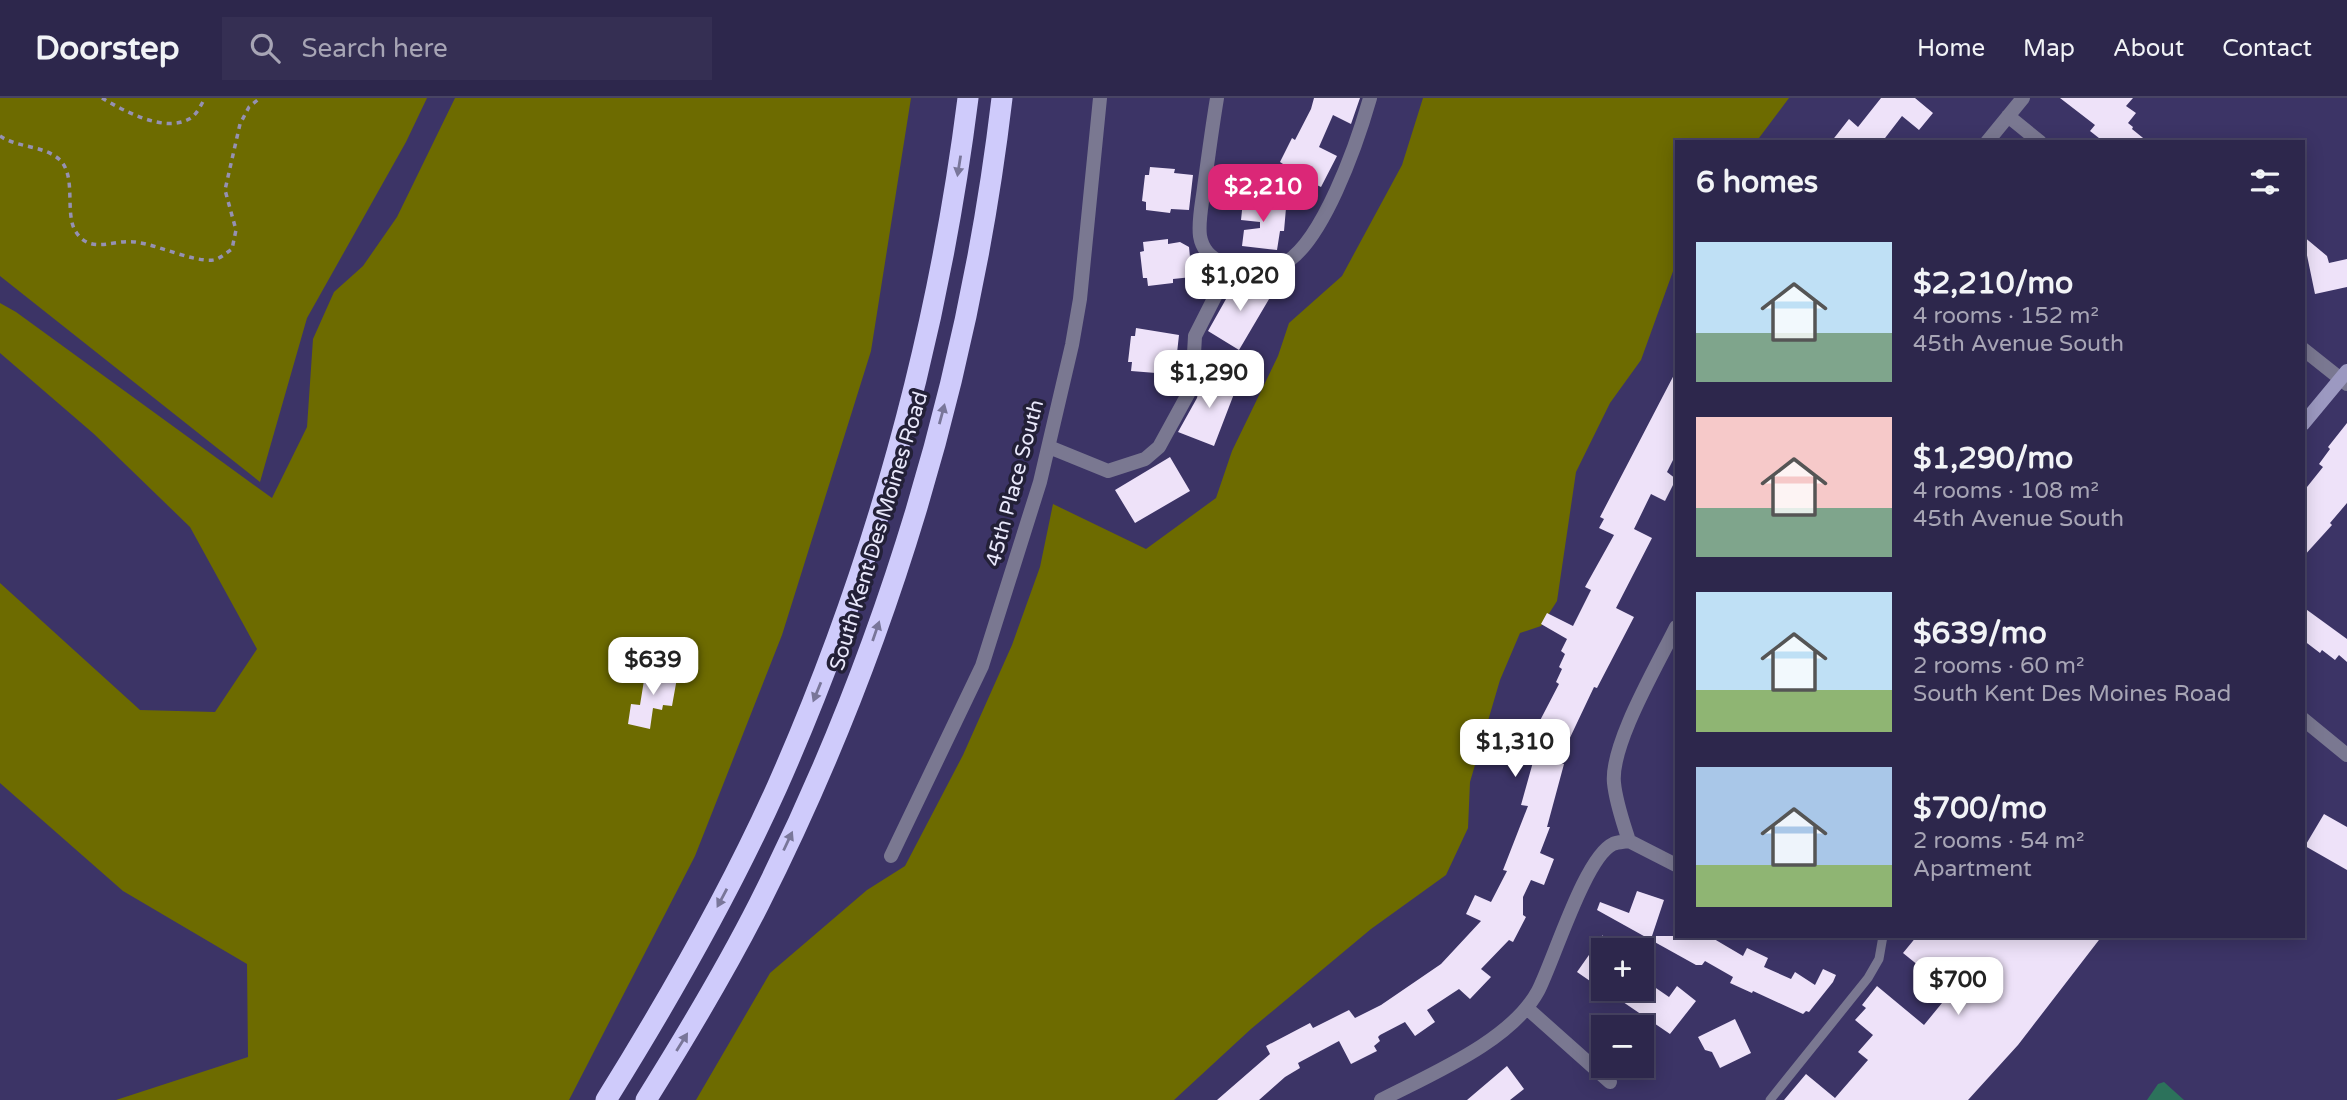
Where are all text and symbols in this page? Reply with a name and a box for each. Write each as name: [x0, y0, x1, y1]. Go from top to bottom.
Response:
search box: [222, 17, 712, 80]
text: Doorstep: [35, 29, 180, 68]
icon: search: [246, 29, 284, 67]
text: Search here: [302, 33, 448, 64]
text: Home: [1917, 34, 1985, 63]
text: Map: [2023, 34, 2075, 63]
text: About: [2113, 34, 2184, 63]
text: Contact: [2222, 34, 2312, 63]
one-way arrow: [953, 155, 964, 177]
icon: filters: [2246, 163, 2284, 201]
pin: $2,210: [1206, 164, 1320, 224]
text: 6 homes: [1696, 164, 1818, 201]
text: $2,210: [1224, 173, 1302, 201]
pin: $1,020: [1183, 254, 1297, 313]
text: $1,020: [1201, 262, 1279, 290]
text: $2,210/mo: [1913, 265, 2073, 302]
icon: home: [1752, 270, 1836, 354]
text: 4 rooms · 152 m²: [1913, 302, 2099, 330]
text: 45th Avenue South: [1913, 330, 2124, 358]
pin: $1,290: [1152, 350, 1266, 410]
text: $1,290: [1170, 359, 1248, 387]
street label: South Kent Des Moines Road: [825, 388, 933, 674]
street label: 45th Place South: [981, 397, 1049, 569]
one-way arrow: [937, 402, 948, 424]
text: $1,290/mo: [1913, 440, 2073, 477]
icon: home: [1752, 445, 1836, 529]
text: 4 rooms · 108 m²: [1913, 477, 2099, 505]
text: 45th Avenue South: [1913, 505, 2124, 533]
text: $639/mo: [1913, 615, 2047, 652]
icon: home: [1752, 620, 1836, 704]
one-way arrow: [871, 621, 882, 642]
pin: $639: [612, 638, 694, 697]
text: $639: [624, 646, 682, 674]
text: 2 rooms · 60 m²: [1913, 652, 2084, 680]
text: South Kent Des Moines Road: [1913, 680, 2231, 708]
one-way arrow: [811, 681, 822, 702]
pin: $1,310: [1458, 720, 1572, 779]
text: $1,310: [1476, 728, 1554, 756]
text: $700/mo: [1913, 790, 2047, 827]
icon: home: [1752, 795, 1836, 879]
text: 2 rooms · 54 m²: [1913, 827, 2084, 855]
one-way arrow: [783, 831, 794, 851]
text: Apartment: [1913, 855, 2032, 883]
one-way arrow: [717, 889, 729, 909]
map controls: [1591, 938, 1654, 1078]
button: +: [1591, 938, 1654, 1001]
pin: $700: [1917, 958, 1999, 1017]
text: $700: [1929, 966, 1987, 994]
button: −: [1591, 1015, 1654, 1078]
one-way arrow: [676, 1032, 688, 1051]

